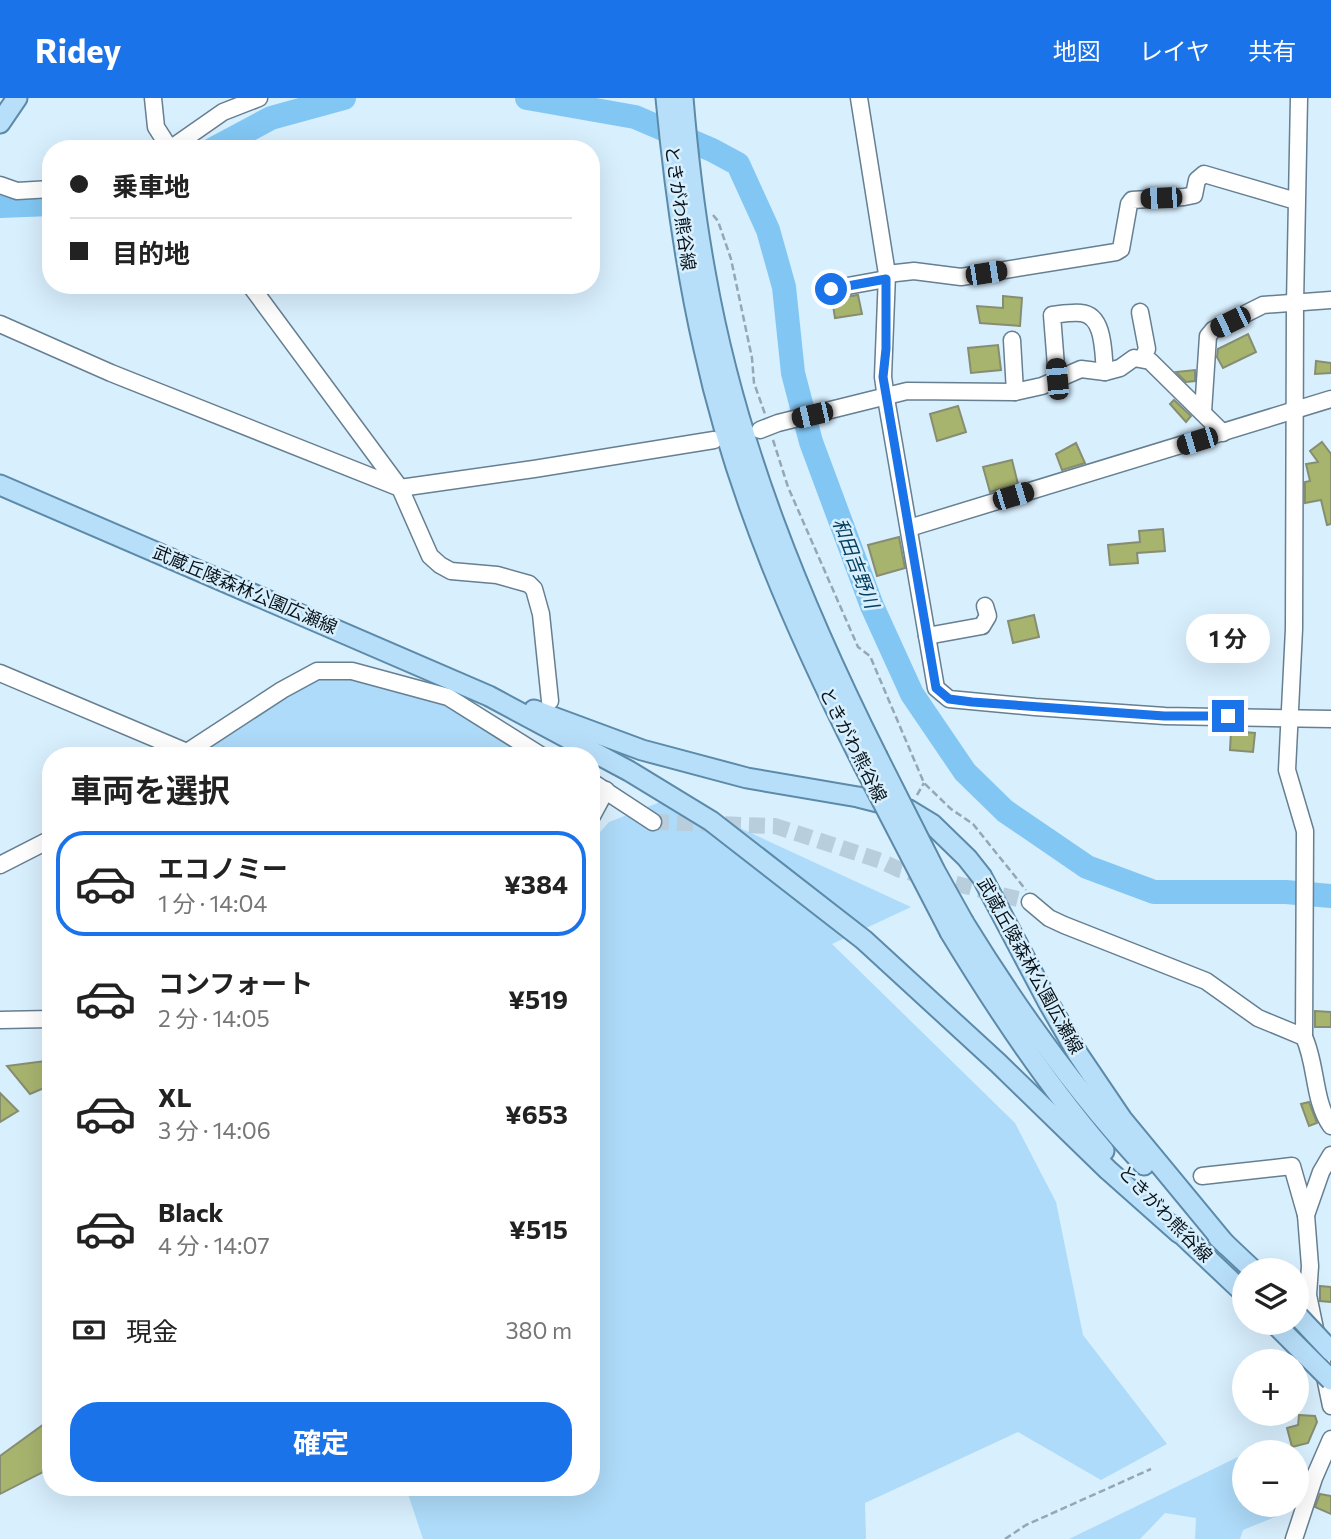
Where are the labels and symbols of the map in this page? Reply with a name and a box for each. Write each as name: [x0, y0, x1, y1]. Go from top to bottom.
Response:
street label: ときがわ熊谷線: [661, 144, 701, 272]
car: [1140, 187, 1183, 209]
car: [964, 259, 1009, 287]
route start: [815, 273, 847, 305]
car: [1207, 303, 1254, 341]
car: [1045, 357, 1070, 401]
car: [790, 400, 835, 430]
car: [1174, 425, 1221, 457]
car: [990, 480, 1037, 512]
water label: 和田吉野川: [829, 514, 885, 613]
street label: 武蔵丘陵森林公園広瀬線: [150, 540, 341, 638]
callout: 1 分: [1186, 614, 1270, 664]
street label: ときがわ熊谷線: [815, 683, 892, 806]
route end: [1212, 700, 1244, 732]
street label: 武蔵丘陵森林公園広瀬線: [973, 874, 1088, 1057]
street label: ときがわ熊谷線: [1114, 1160, 1217, 1266]

